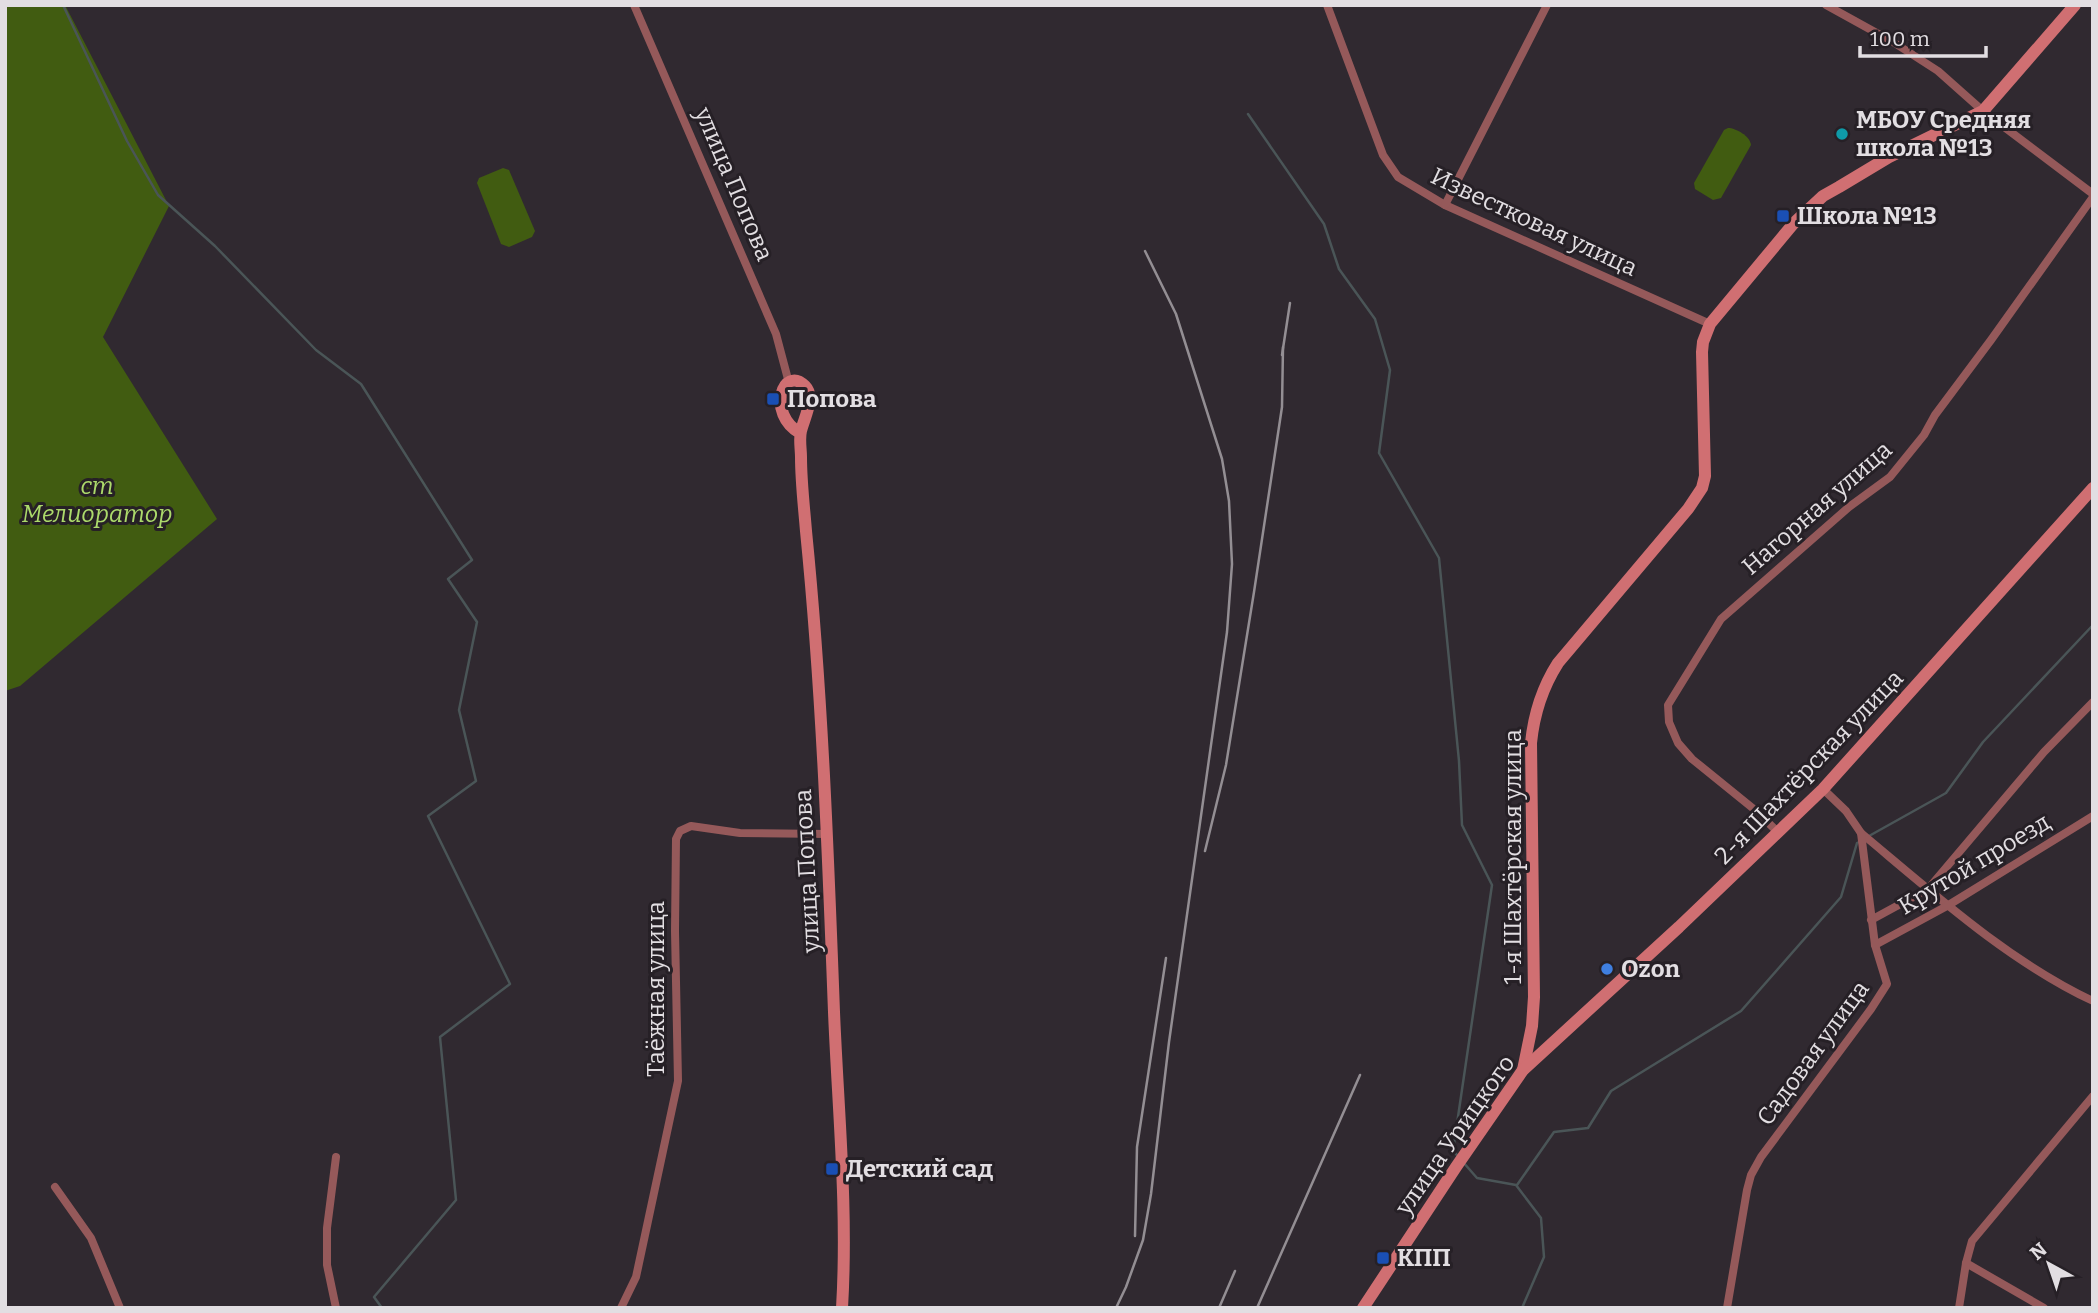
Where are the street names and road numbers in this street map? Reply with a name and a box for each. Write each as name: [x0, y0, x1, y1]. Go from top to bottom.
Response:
street label: улица Попова: [689, 102, 779, 265]
street label: Известковая улица: [1426, 162, 1642, 282]
street label: Нагорная улица: [1737, 436, 1897, 580]
street label: 2-я Шахтёрская улица: [1709, 664, 1909, 870]
street label: 1-я Шахтёрская улица: [1499, 729, 1527, 985]
street label: улица Попова: [789, 788, 825, 955]
street label: Крутой проезд: [1893, 808, 2055, 920]
street label: Таёжная улица: [642, 901, 670, 1077]
street label: Садовая улица: [1751, 975, 1875, 1131]
street label: улица Урицкого: [1389, 1050, 1520, 1221]

